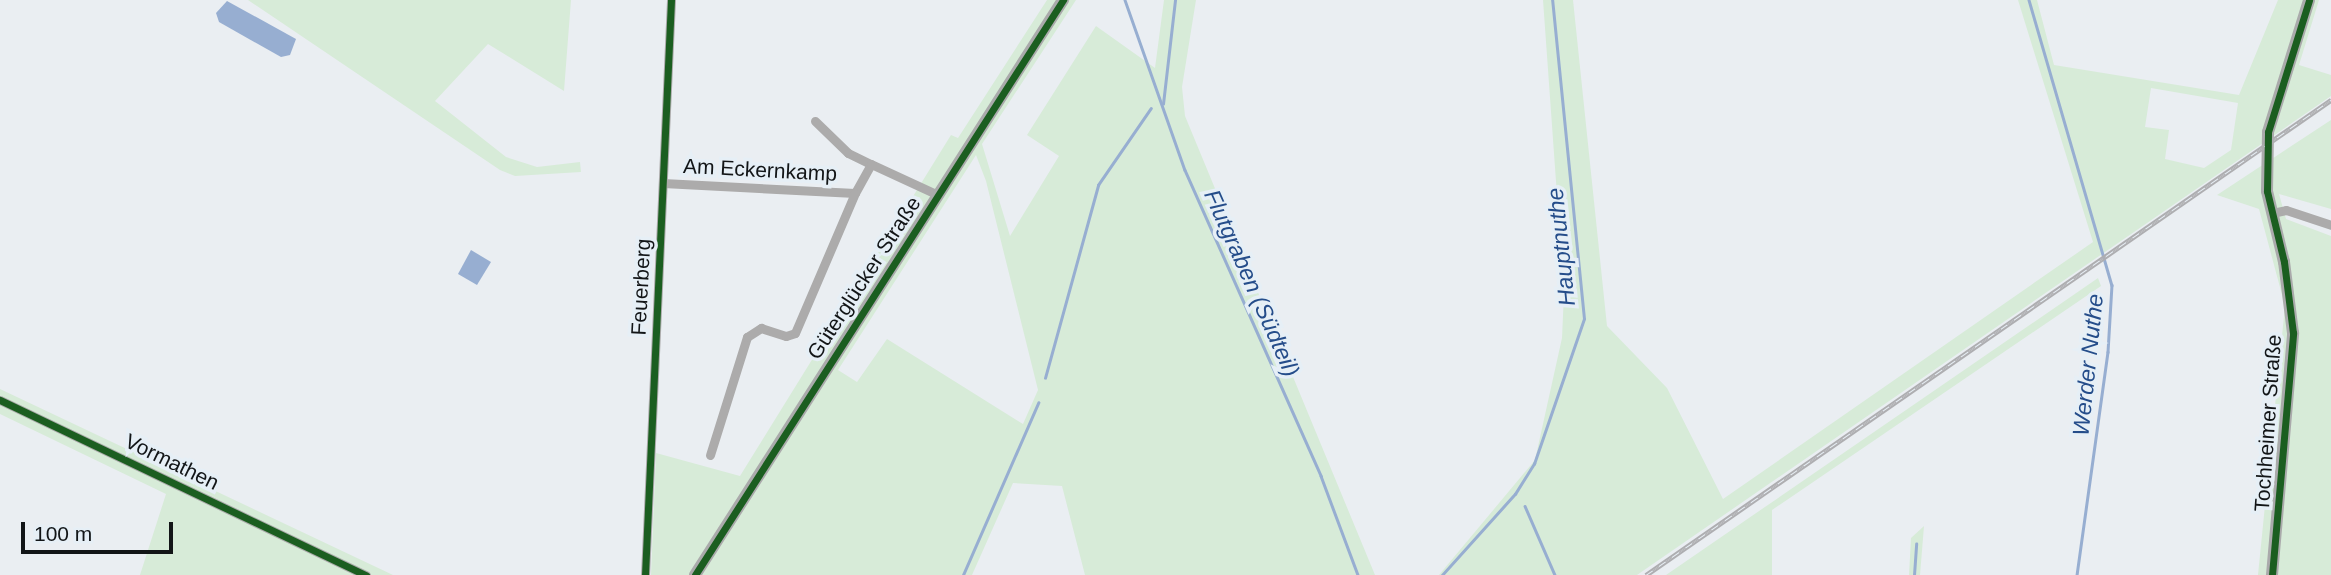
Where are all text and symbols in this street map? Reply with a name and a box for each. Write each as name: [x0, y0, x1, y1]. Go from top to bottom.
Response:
street label: Am Eckernkamp: [682, 153, 838, 187]
water label: Flutgraben (Südteil): [1198, 185, 1306, 381]
water label: Hauptnuthe: [1541, 186, 1581, 308]
street label: Güterglücker Straße: [802, 192, 926, 364]
street label: Feuerberg: [626, 238, 656, 336]
water label: Werder Nuthe: [2067, 293, 2109, 437]
street label: Tochheimer Straße: [2249, 334, 2287, 512]
street label: Vormathen: [121, 428, 223, 496]
scale bar: [24, 508, 177, 552]
text: 100 m: [34, 522, 92, 545]

